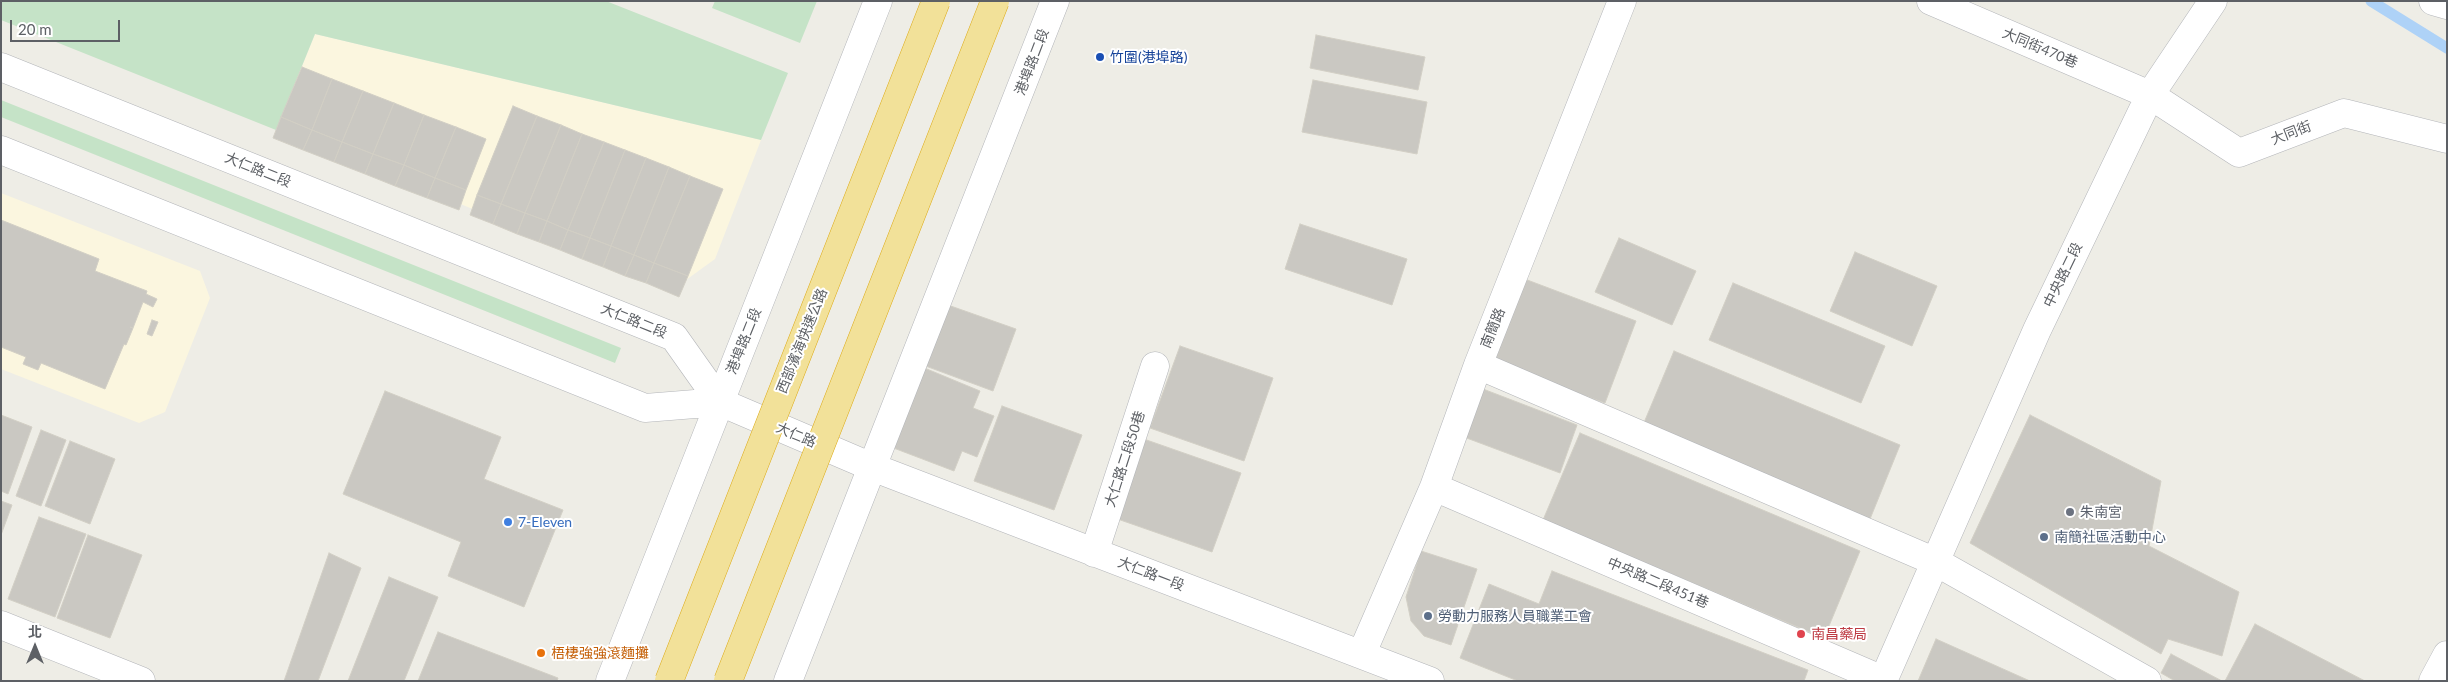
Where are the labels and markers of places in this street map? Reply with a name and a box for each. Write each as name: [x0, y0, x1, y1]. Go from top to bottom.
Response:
place label: 竹圍(港埠路): [1110, 49, 1187, 65]
marker: 竹圍(港埠路): [1094, 51, 1106, 63]
place label: 朱南宮: [2080, 504, 2122, 520]
marker: 朱南宮: [2064, 506, 2076, 518]
place label: 7-Eleven: [518, 514, 572, 530]
marker: 7-Eleven: [502, 516, 514, 528]
place label: 南簡社區活動中心: [2054, 529, 2166, 545]
marker: 南簡社區活動中心: [2038, 531, 2050, 543]
place label: 勞動力服務人員職業工會: [1438, 608, 1592, 624]
marker: 勞動力服務人員職業工會: [1422, 610, 1434, 622]
place label: 南昌藥局: [1811, 626, 1867, 642]
marker: 南昌藥局: [1795, 628, 1807, 640]
place label: 梧棲強強滾麵攤: [551, 645, 649, 661]
marker: 梧棲強強滾麵攤: [535, 647, 547, 659]

